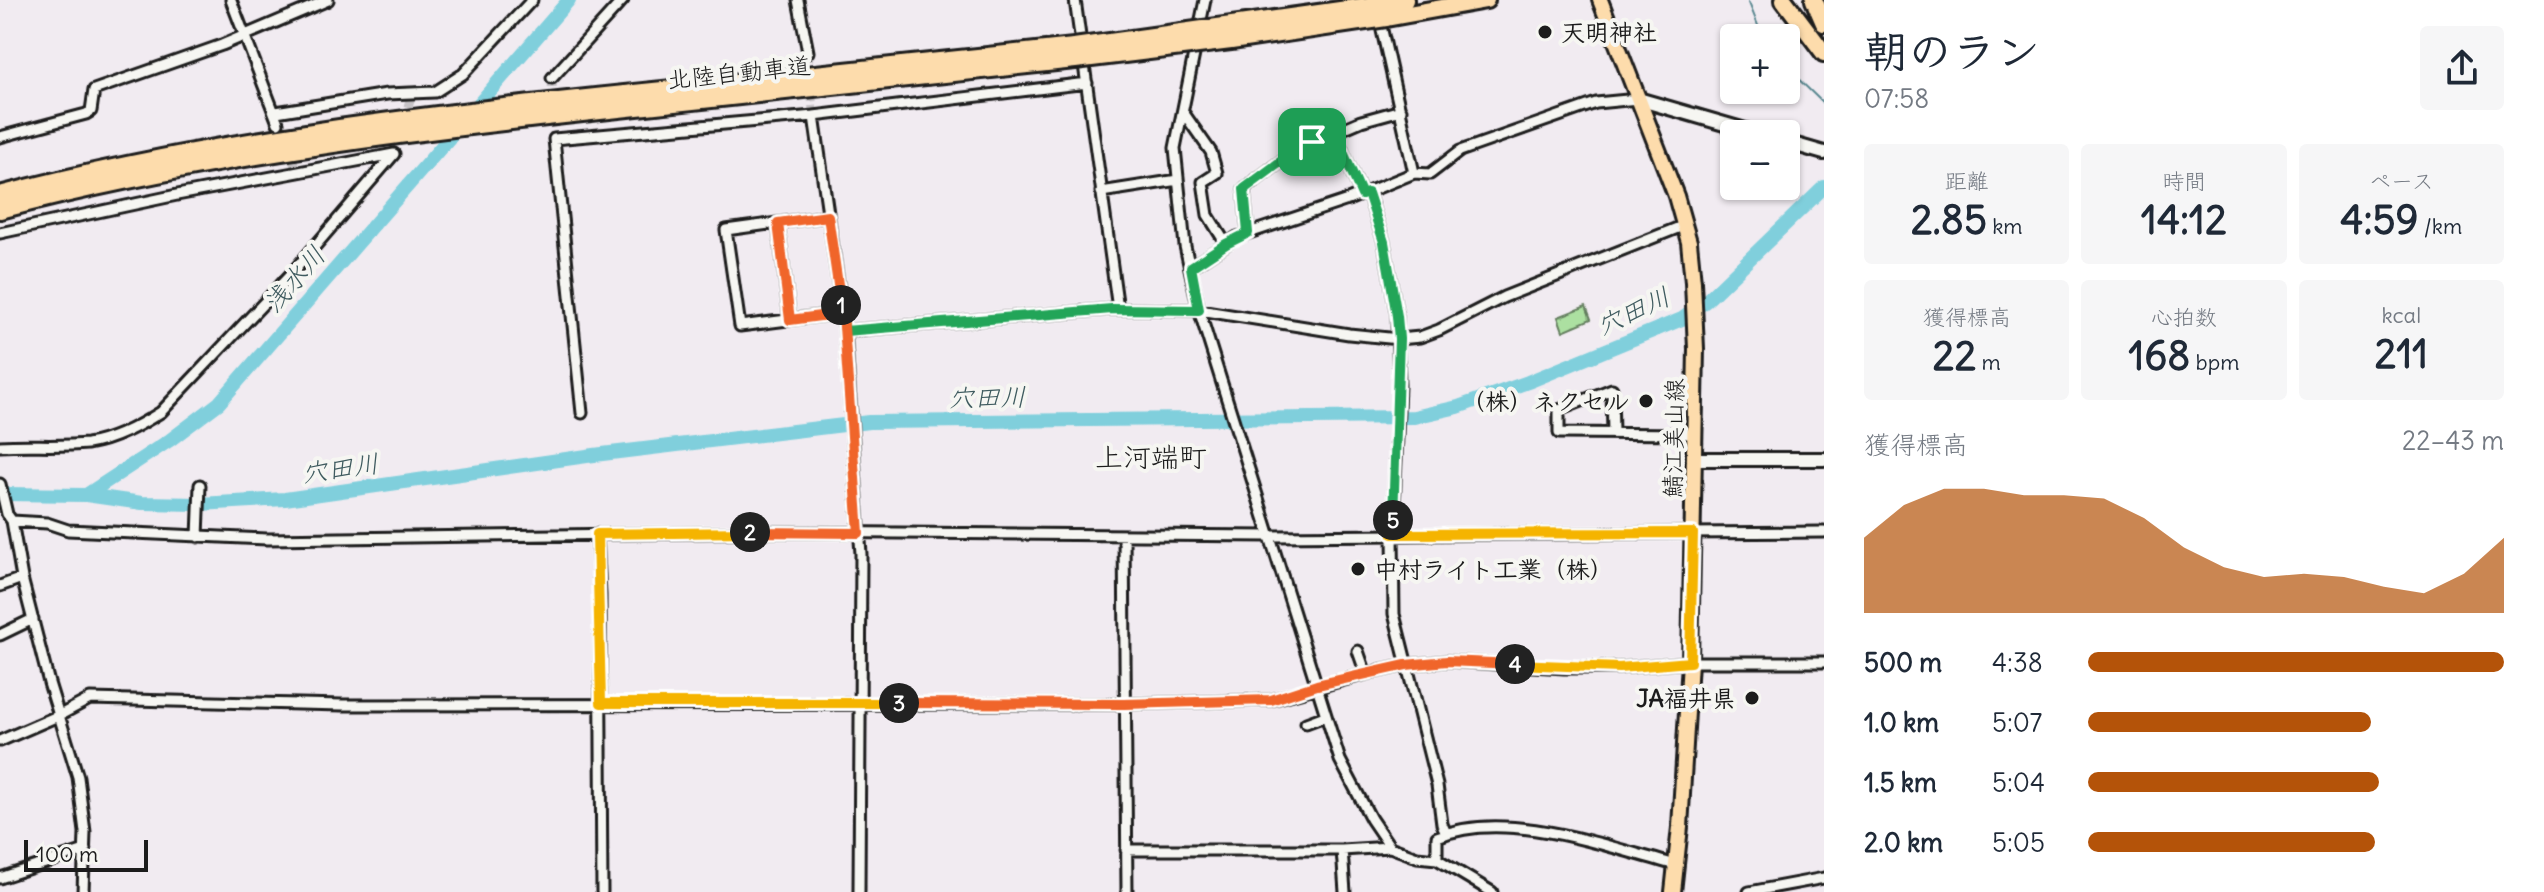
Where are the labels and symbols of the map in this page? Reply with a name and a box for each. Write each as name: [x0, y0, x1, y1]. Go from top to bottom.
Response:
place label: 天明神社: [1561, 17, 1657, 47]
marker: 天明神社: [1536, 23, 1554, 41]
street label: 北陸自動車道: [666, 50, 812, 94]
pin: [1278, 108, 1346, 176]
water label: 浅水川: [256, 239, 332, 319]
water label: 穴田川: [1591, 280, 1675, 342]
pin: 1: [821, 285, 861, 325]
street label: 鯖江美山線: [1657, 378, 1689, 498]
water label: 穴田川: [948, 380, 1026, 414]
place label: （株）ネクセル: [1461, 386, 1630, 416]
marker: （株）ネクセル: [1637, 392, 1655, 410]
district label: 上河端町: [1095, 439, 1207, 475]
water label: 穴田川: [299, 446, 381, 490]
pin: 5: [1373, 500, 1413, 540]
pin: 2: [730, 512, 770, 552]
place label: 中村ライト工業（株）: [1374, 554, 1614, 584]
marker: 中村ライト工業（株）: [1349, 560, 1367, 578]
pin: 4: [1495, 644, 1535, 684]
pin: 3: [879, 683, 919, 723]
place label: JA福井県: [1636, 683, 1736, 713]
marker: JA福井県: [1743, 689, 1761, 707]
scale bar: [24, 836, 148, 872]

